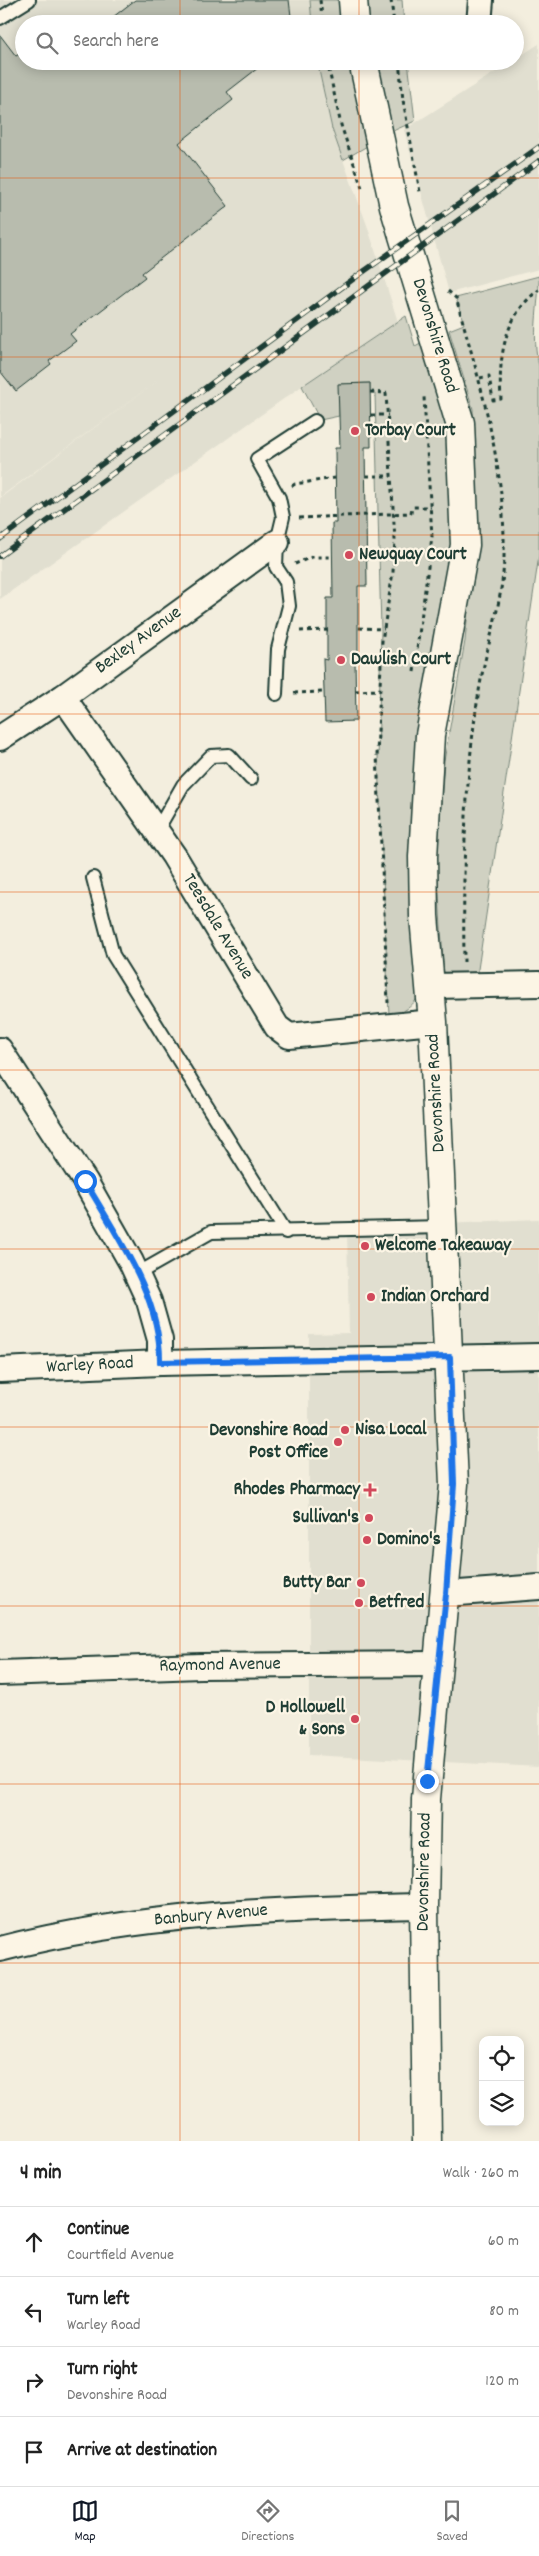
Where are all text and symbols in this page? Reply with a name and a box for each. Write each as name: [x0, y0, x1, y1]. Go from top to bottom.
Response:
search box: [15, 15, 524, 70]
icon: search: [33, 29, 61, 57]
text: Search here: [73, 29, 159, 56]
street label: Devonshire Road: [404, 275, 464, 397]
place label: Torbay Court: [365, 418, 456, 445]
marker: Torbay Court: [349, 425, 361, 437]
place label: Newquay Court: [359, 542, 467, 569]
marker: Newquay Court: [343, 549, 355, 561]
street label: Bexley Avenue: [90, 600, 188, 682]
place label: Dawlish Court: [351, 647, 451, 674]
marker: Dawlish Court: [335, 654, 347, 666]
street label: Teesdale Avenue: [175, 869, 259, 985]
street label: Devonshire Road: [420, 1033, 454, 1153]
route start: [74, 1170, 97, 1193]
place label: Welcome Takeaway: [375, 1233, 512, 1260]
marker: Welcome Takeaway: [359, 1240, 371, 1252]
place label: Indian Orchard: [381, 1284, 489, 1311]
marker: Indian Orchard: [365, 1291, 377, 1303]
street label: Warley Road: [46, 1350, 134, 1382]
place label: Nisa Local: [355, 1417, 427, 1444]
place label: Devonshire Road Post Office: [209, 1418, 328, 1467]
marker: Nisa Local: [339, 1424, 351, 1436]
marker: Devonshire Road Post Office: [332, 1436, 344, 1448]
place label: Rhodes Pharmacy: [233, 1477, 361, 1504]
marker: Rhodes Pharmacy: [364, 1484, 376, 1496]
place label: Sullivan's: [293, 1505, 359, 1532]
marker: Sullivan's: [363, 1512, 375, 1524]
place label: Domino's: [377, 1527, 441, 1554]
marker: Domino's: [361, 1534, 373, 1546]
place label: Butty Bar: [283, 1570, 352, 1597]
marker: Butty Bar: [355, 1577, 367, 1589]
place label: Betfred: [369, 1590, 424, 1617]
marker: Betfred: [353, 1597, 365, 1609]
street label: Raymond Avenue: [159, 1651, 281, 1681]
place label: D Hollowell & Sons: [266, 1695, 345, 1744]
marker: D Hollowell & Sons: [349, 1713, 361, 1725]
route end: [416, 1770, 439, 1793]
street label: Devonshire Road: [410, 1812, 440, 1932]
street label: Banbury Avenue: [153, 1898, 269, 1934]
map controls: [479, 2036, 524, 2126]
button: locate: [479, 2036, 524, 2081]
button: layers: [479, 2081, 524, 2126]
text: 4 min: [20, 2159, 62, 2189]
text: Walk · 260 m: [443, 2162, 519, 2185]
text: Continue: [67, 2217, 129, 2244]
icon: ahead: [20, 2228, 48, 2256]
text: 60 m: [488, 2230, 519, 2253]
text: Courtfield Avenue: [67, 2244, 174, 2267]
text: Turn left: [67, 2287, 130, 2314]
icon: left: [20, 2298, 48, 2326]
text: 80 m: [489, 2300, 519, 2323]
text: Warley Road: [67, 2314, 141, 2337]
text: Turn right: [67, 2357, 138, 2384]
icon: right: [20, 2368, 48, 2396]
text: 120 m: [485, 2370, 519, 2393]
text: Devonshire Road: [67, 2384, 167, 2407]
icon: arrive: [20, 2438, 48, 2466]
text: Arrive at destination: [67, 2438, 217, 2465]
tab: Map: [71, 2497, 99, 2547]
tab: Directions: [241, 2497, 294, 2547]
tab: Saved: [437, 2497, 468, 2547]

